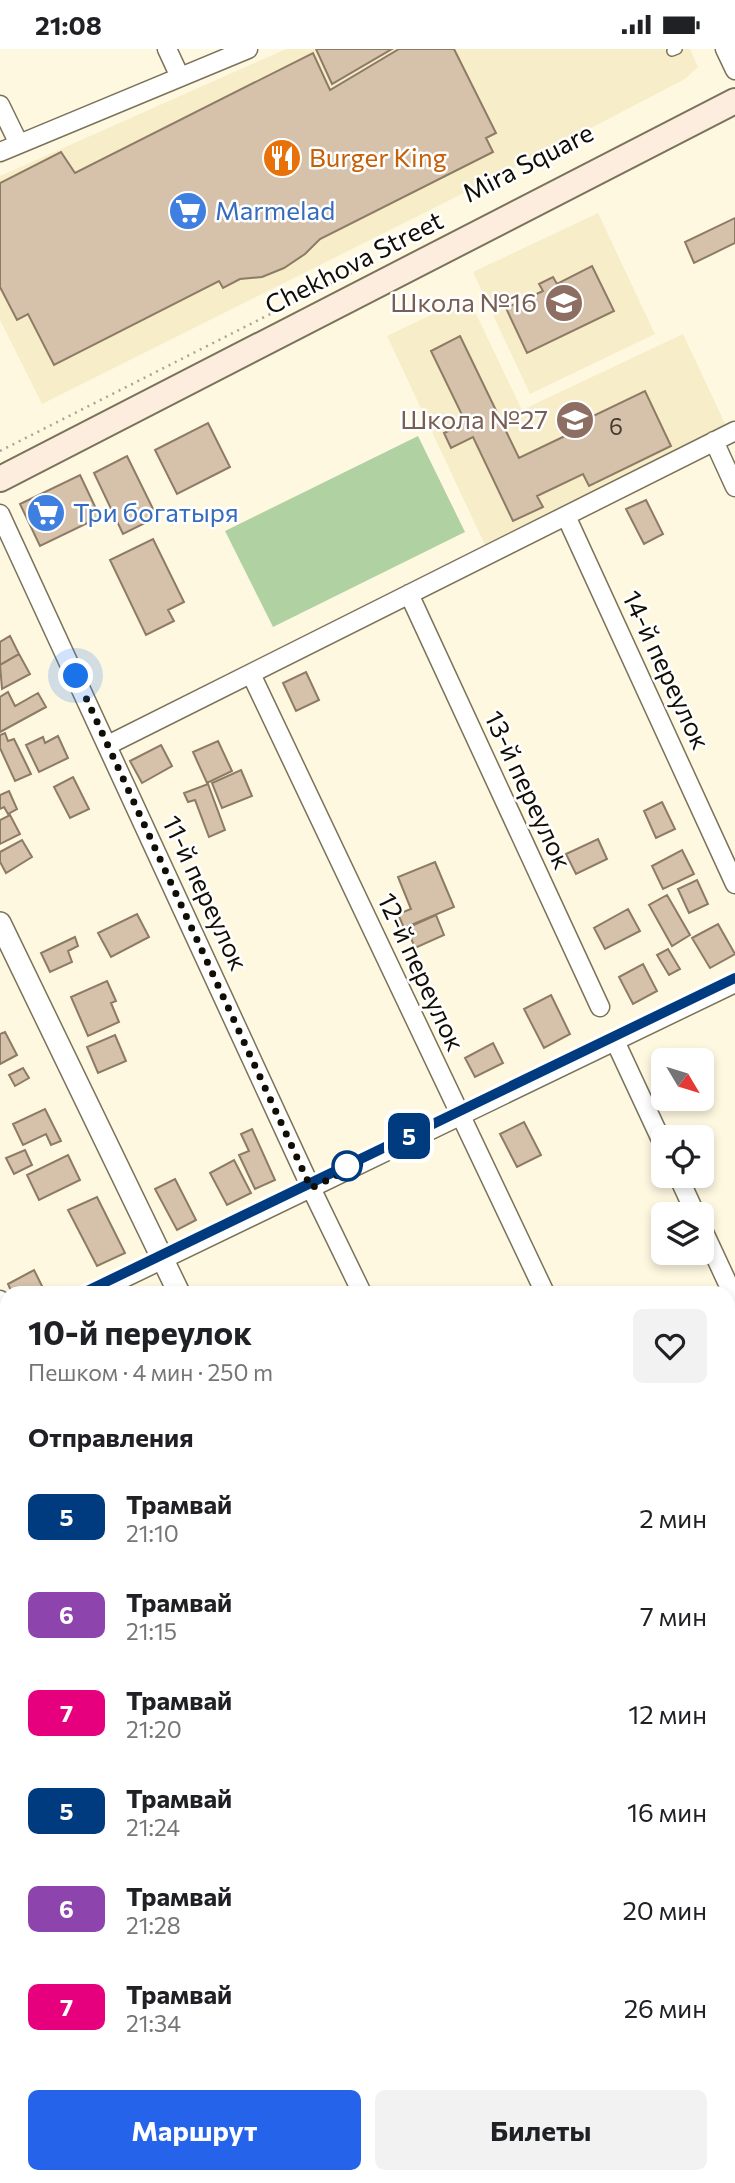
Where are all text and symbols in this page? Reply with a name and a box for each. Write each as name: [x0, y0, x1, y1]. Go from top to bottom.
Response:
text: 21:08: [35, 9, 102, 40]
street label: Mira Square: [457, 116, 598, 208]
restaurant icon: Burger King: [261, 137, 303, 179]
place label: Burger King: [309, 141, 447, 172]
supermarket icon: Marmelad: [167, 190, 209, 232]
place label: Marmelad: [215, 194, 335, 225]
street label: Chekhova Street: [259, 203, 448, 320]
school or university icon: Школа №16: [543, 282, 585, 324]
place label: Школа №16: [390, 286, 537, 317]
school or university icon: Школа №27: [554, 399, 596, 441]
place label: Школа №27: [400, 403, 548, 434]
house number: 6: [609, 412, 623, 440]
supermarket icon: Три богатыря: [25, 492, 67, 534]
place label: Три богатыря: [73, 496, 239, 527]
street label: 14-й переулок: [617, 585, 718, 754]
your location: [58, 658, 93, 693]
street label: 13-й переулок: [479, 705, 580, 873]
street label: 11-й переулок: [157, 810, 256, 975]
street label: 12-й переулок: [372, 888, 472, 1055]
north arrow: [651, 1048, 714, 1111]
map controls: [651, 1048, 714, 1265]
line badge: 5: [386, 1113, 432, 1159]
text: 5: [402, 1121, 416, 1150]
button: locate: [651, 1125, 714, 1188]
unlabelled marker: [332, 1151, 362, 1181]
button: layers: [651, 1202, 714, 1265]
button: heart: [633, 1309, 707, 1383]
text: 10-й переулок: [28, 1311, 252, 1352]
text: Пешком · 4 мин · 250 m: [28, 1358, 273, 1386]
text: Отправления: [28, 1421, 194, 1452]
text: Трамвай: [126, 1488, 232, 1519]
text: 5: [60, 1502, 74, 1531]
text: 2 мин: [639, 1502, 707, 1533]
text: 21:10: [126, 1519, 179, 1547]
text: Трамвай: [126, 1586, 232, 1617]
text: 6: [59, 1600, 74, 1629]
text: 7 мин: [640, 1600, 707, 1631]
text: 21:15: [126, 1617, 177, 1645]
text: Трамвай: [126, 1684, 232, 1715]
text: 7: [60, 1698, 73, 1727]
text: 12 мин: [628, 1698, 707, 1729]
text: 21:20: [126, 1715, 182, 1743]
text: Трамвай: [126, 1782, 232, 1813]
text: 5: [60, 1796, 74, 1825]
text: 16 мин: [627, 1796, 707, 1827]
text: 21:24: [126, 1813, 180, 1841]
text: Трамвай: [126, 1880, 232, 1911]
text: 6: [59, 1894, 74, 1923]
text: 20 мин: [622, 1894, 707, 1925]
text: 21:28: [126, 1911, 181, 1939]
text: Трамвай: [126, 1978, 232, 2009]
text: 7: [60, 1992, 73, 2021]
text: 26 мин: [624, 1992, 707, 2023]
text: 21:34: [126, 2009, 181, 2037]
button: Маршрут: [28, 2090, 361, 2170]
button: Билеты: [375, 2090, 707, 2170]

